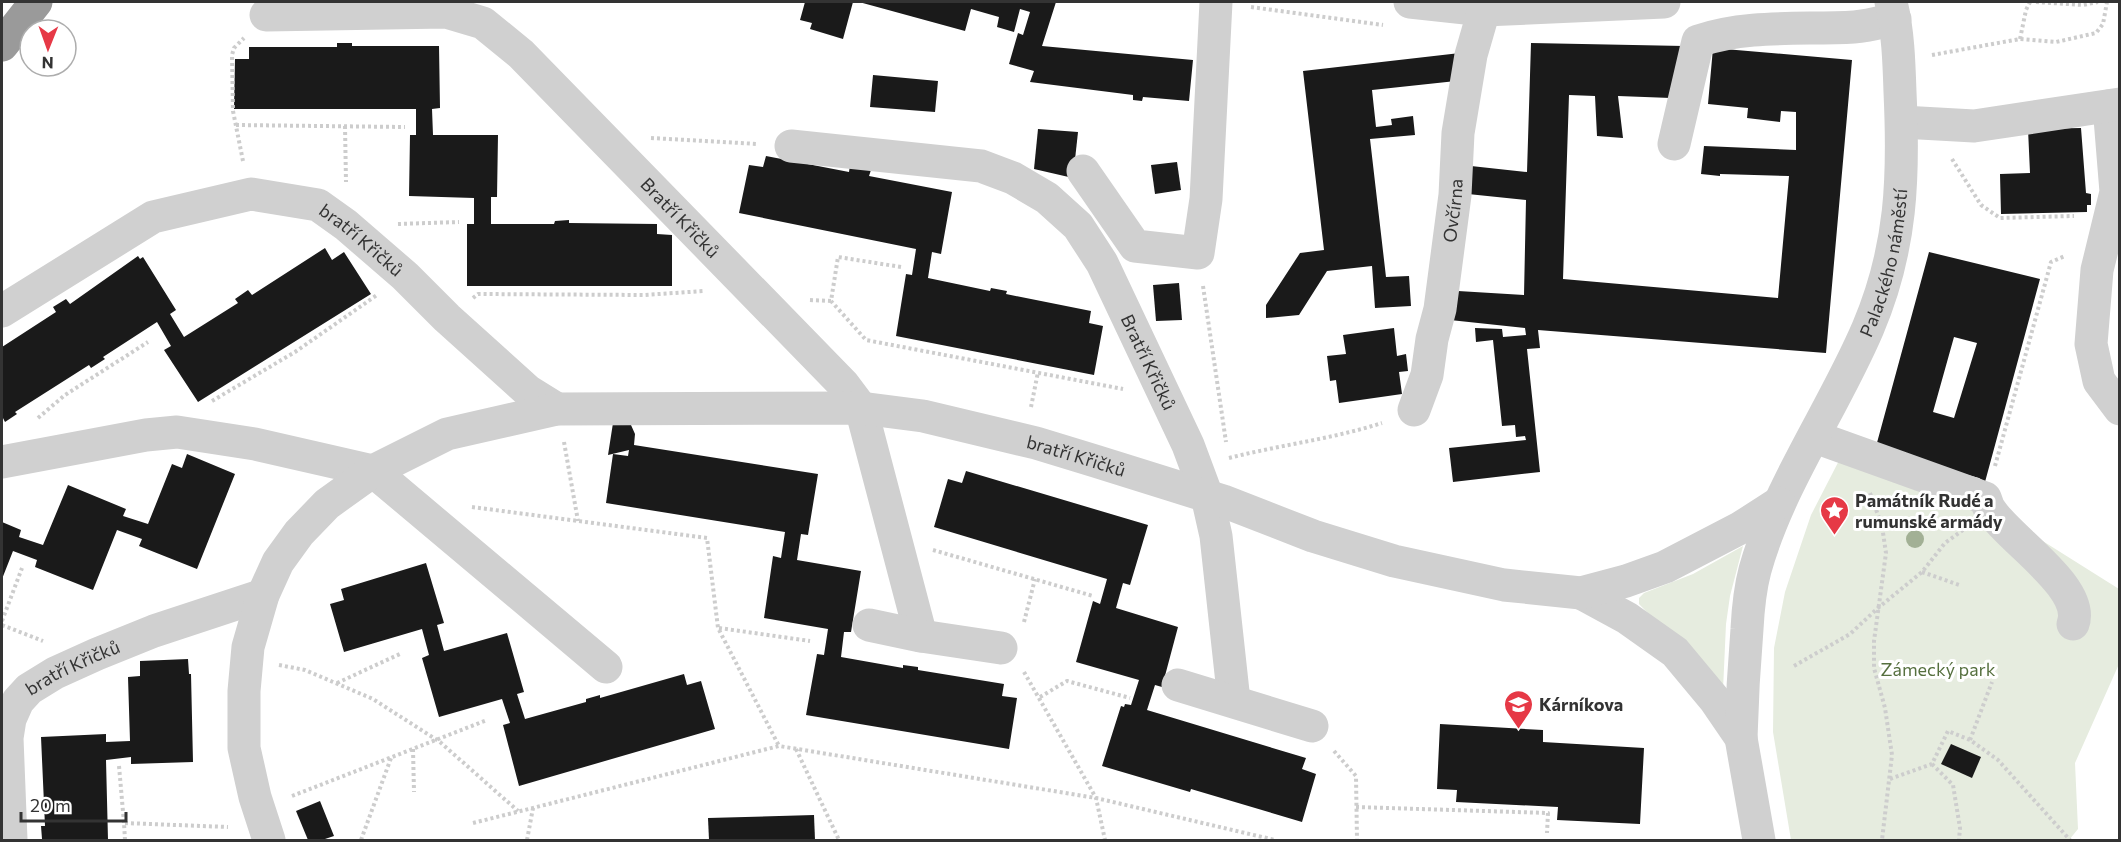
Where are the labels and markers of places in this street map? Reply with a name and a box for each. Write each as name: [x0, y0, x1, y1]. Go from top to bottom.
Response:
place label: Památník Rudé a rumunské armády: [1855, 489, 2003, 532]
place icon: Památník Rudé a rumunské armády: [1818, 494, 1850, 536]
school or university icon: Kárníkova: [1502, 688, 1534, 730]
place label: Kárníkova: [1539, 693, 1623, 715]

